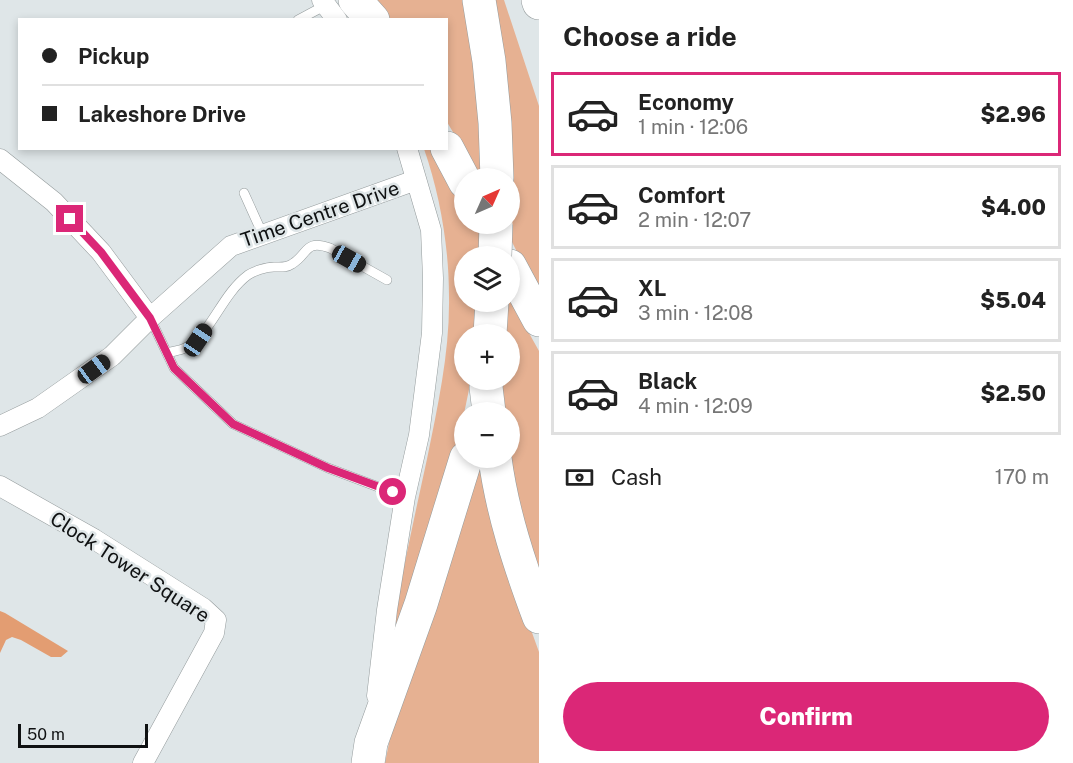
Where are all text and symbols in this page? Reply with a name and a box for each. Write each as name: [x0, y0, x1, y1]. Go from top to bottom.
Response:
text: Choose a ride: [563, 20, 737, 52]
text: Pickup: [78, 43, 149, 69]
icon: car: [566, 87, 620, 141]
text: Economy: [638, 89, 734, 115]
text: Lakeshore Drive: [78, 101, 246, 127]
text: $2.96: [980, 101, 1046, 127]
text: 1 min · 12:06: [638, 115, 748, 139]
north arrow: [454, 168, 520, 234]
map controls: [454, 168, 520, 468]
street label: Time Centre Drive: [238, 176, 402, 252]
icon: car: [566, 180, 620, 234]
text: Comfort: [638, 182, 725, 208]
text: $4.00: [981, 194, 1046, 220]
route end: [56, 205, 83, 232]
text: 2 min · 12:07: [638, 208, 751, 232]
car: [329, 242, 369, 276]
button: layers: [454, 246, 520, 312]
icon: car: [566, 273, 620, 327]
text: XL: [638, 275, 666, 301]
text: $5.04: [980, 287, 1046, 313]
text: 3 min · 12:08: [638, 301, 753, 325]
car: [180, 320, 216, 360]
button: +: [454, 324, 520, 390]
car: [74, 351, 114, 387]
icon: car: [566, 366, 620, 420]
text: Black: [638, 368, 697, 394]
text: $2.50: [980, 380, 1046, 406]
text: 4 min · 12:09: [638, 394, 753, 418]
button: −: [454, 402, 520, 468]
icon: cash: [563, 461, 596, 494]
text: Cash: [611, 464, 662, 490]
text: 170 m: [995, 465, 1049, 489]
route start: [379, 478, 406, 505]
street label: Clock Tower Square: [46, 506, 214, 628]
button: Confirm: [563, 682, 1049, 751]
scale bar: [18, 721, 148, 748]
text: 50 m: [27, 725, 65, 744]

